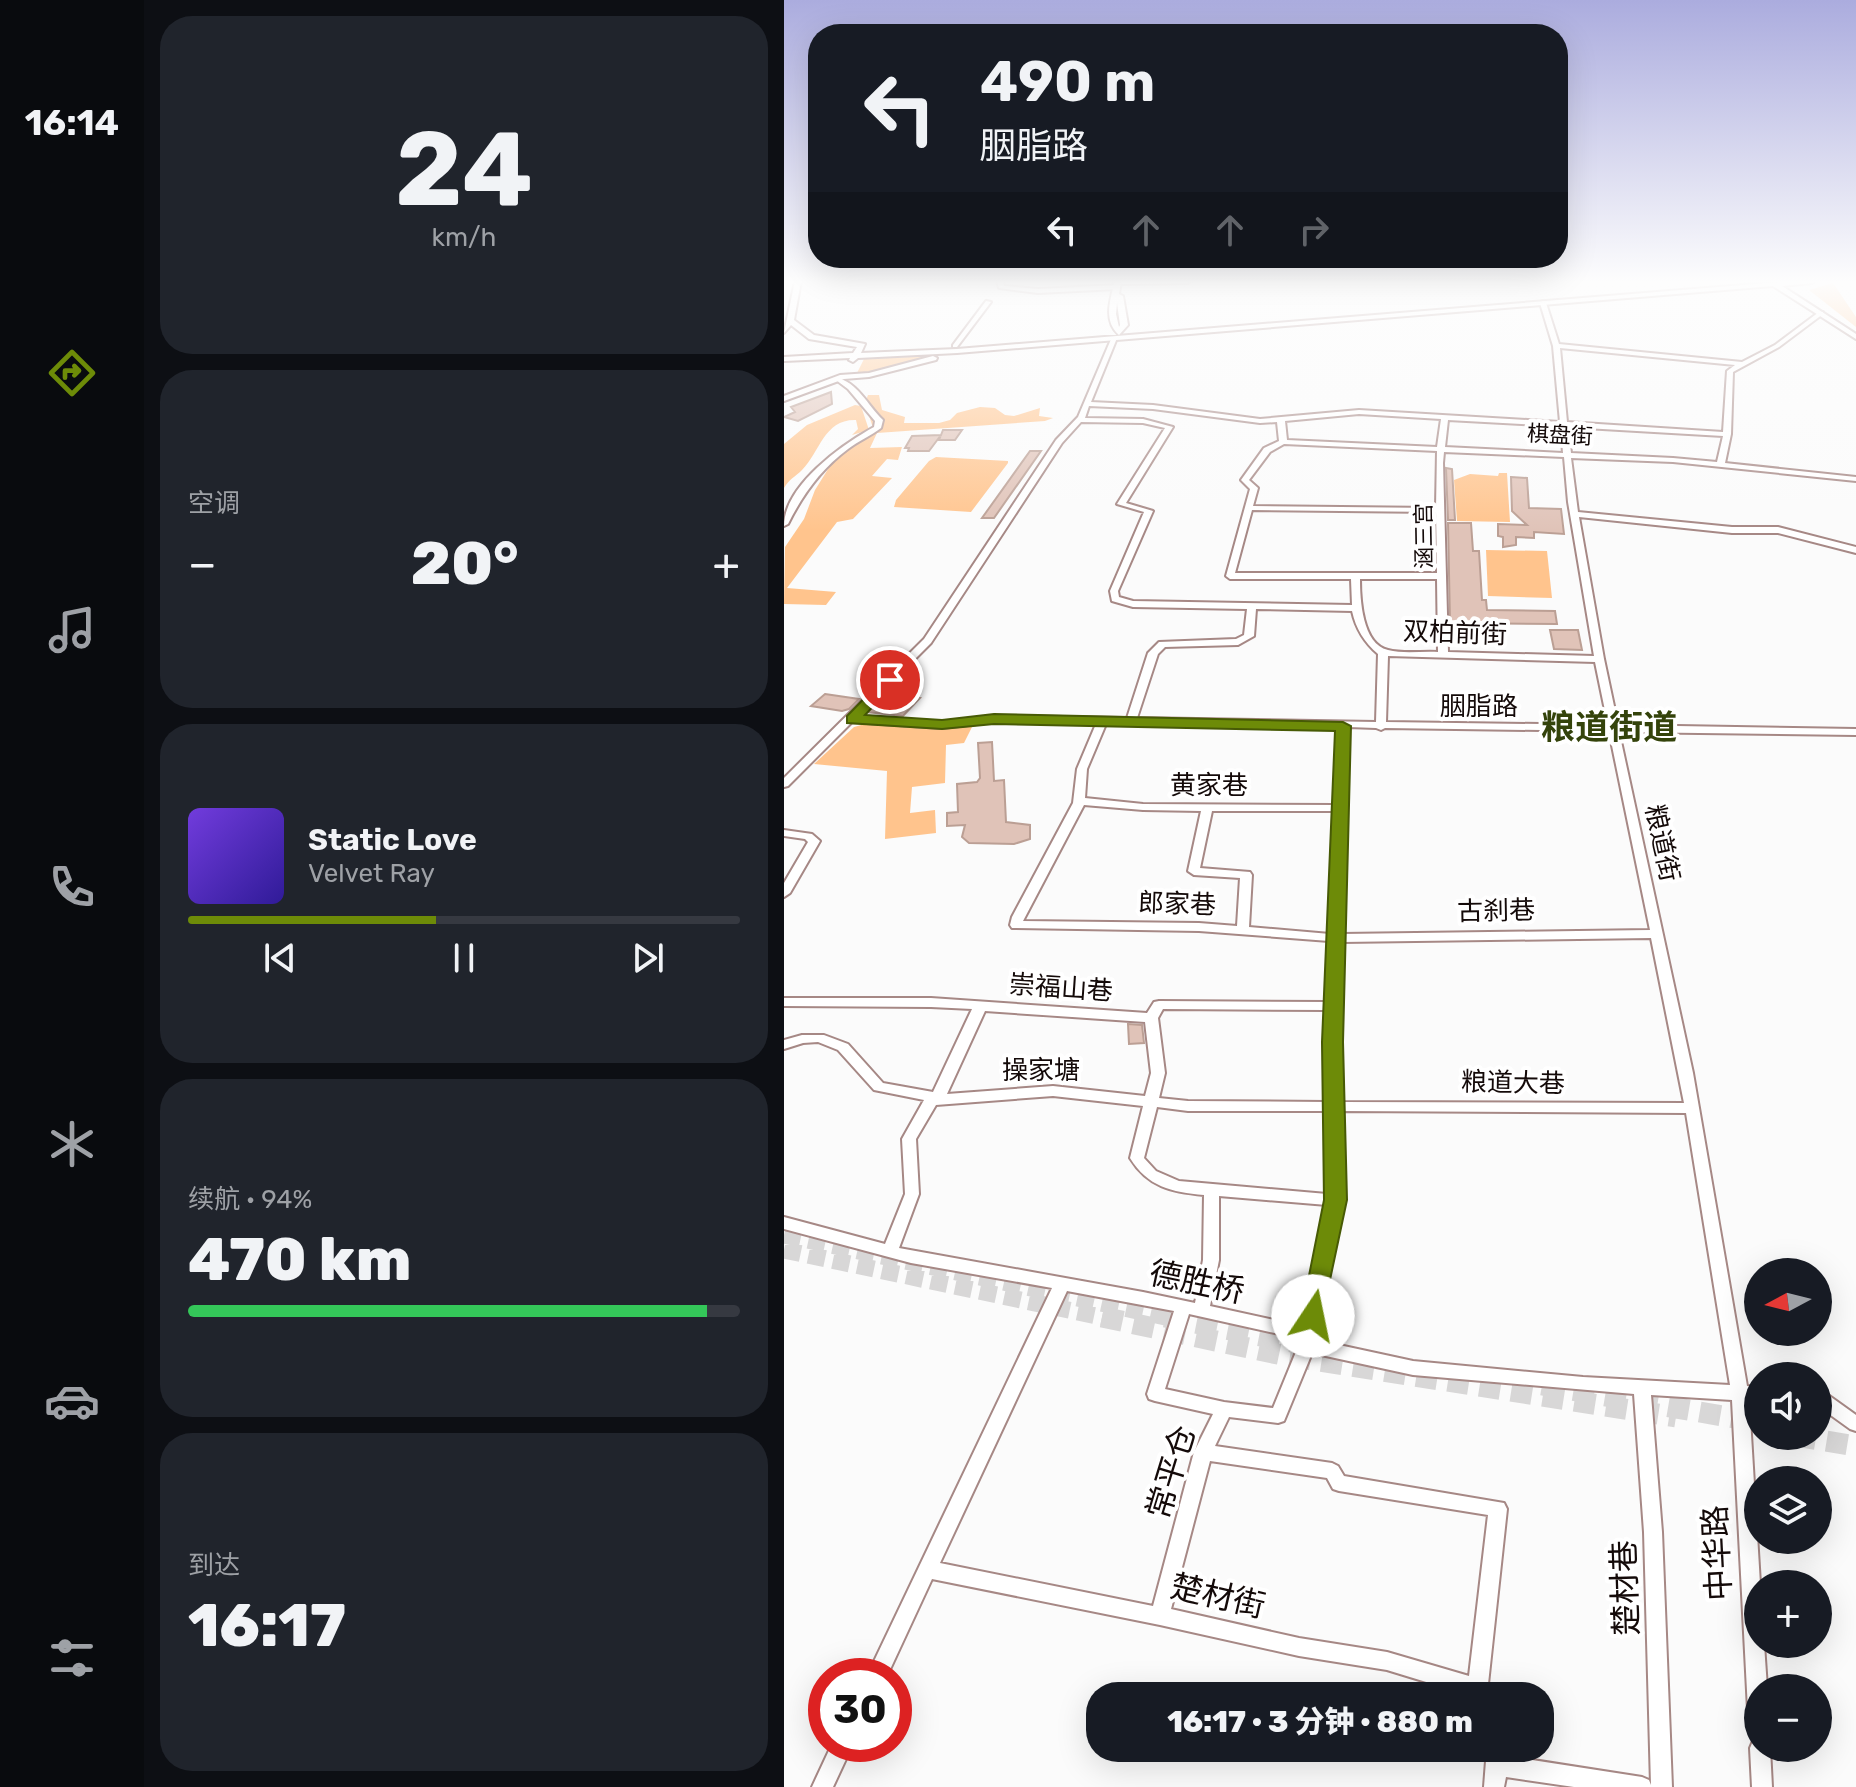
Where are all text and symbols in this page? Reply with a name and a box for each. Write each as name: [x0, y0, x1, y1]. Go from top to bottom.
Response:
text: 490 m: [980, 49, 1155, 115]
icon: left: [848, 56, 952, 160]
text: 16:14: [25, 101, 119, 144]
text: 24: [395, 108, 533, 231]
text: 胭脂路: [980, 124, 1088, 167]
icon: left: [1040, 208, 1084, 252]
icon: ahead: [1124, 208, 1168, 252]
icon: ahead: [1208, 208, 1252, 252]
icon: right: [1292, 208, 1336, 252]
text: km/h: [432, 222, 496, 253]
icon: directions: [44, 345, 100, 401]
street label: 棋盘街: [1526, 420, 1594, 450]
text: 空调: [188, 488, 240, 519]
street label: 涵三宫: [1410, 503, 1438, 569]
text: 20°: [411, 528, 518, 599]
text: −: [188, 538, 217, 590]
text: +: [713, 538, 740, 590]
icon: music: [44, 602, 100, 658]
street label: 双柏前街: [1402, 616, 1508, 650]
pin: [856, 646, 924, 714]
icon: arrive: [868, 658, 912, 702]
street label: 胭脂路: [1440, 691, 1518, 722]
district label: 粮道街道: [1541, 707, 1677, 748]
street label: 黄家巷: [1170, 770, 1248, 801]
street label: 粮道街: [1639, 802, 1685, 884]
text: Static Love: [308, 822, 477, 858]
text: Velvet Ray: [308, 858, 435, 889]
icon: phone: [44, 859, 100, 915]
street label: 郎家巷: [1137, 887, 1217, 921]
street label: 古刹巷: [1457, 895, 1535, 927]
icon: previous: [258, 936, 302, 980]
icon: pause: [442, 936, 486, 980]
icon: next: [626, 936, 670, 980]
street label: 崇福山巷: [1008, 969, 1114, 1007]
street label: 操家塘: [1002, 1055, 1080, 1086]
street label: 粮道大巷: [1461, 1067, 1565, 1099]
icon: climate: [44, 1116, 100, 1172]
text: 续航 · 94%: [188, 1184, 312, 1215]
text: 470 km: [188, 1224, 411, 1295]
street label: 德胜桥: [1146, 1253, 1248, 1311]
north arrow: [1744, 1258, 1832, 1346]
map controls: [1744, 1258, 1832, 1762]
position arrow: [1271, 1274, 1355, 1358]
button: sound: [1744, 1362, 1832, 1450]
icon: car: [44, 1373, 100, 1429]
street label: 常平仓: [1139, 1421, 1203, 1523]
button: layers: [1744, 1466, 1832, 1554]
street label: 中华路: [1696, 1504, 1738, 1602]
street label: 楚材巷: [1604, 1539, 1646, 1637]
text: 到达: [188, 1550, 240, 1581]
street label: 楚材街: [1167, 1567, 1269, 1625]
button: +: [1744, 1570, 1832, 1658]
text: 16:17: [188, 1590, 346, 1661]
icon: filters: [44, 1630, 100, 1686]
speed limit sign: 30: [808, 1658, 912, 1762]
button: −: [1744, 1674, 1832, 1762]
text: 16:17 · 3 分钟 · 880 m: [1167, 1704, 1473, 1740]

